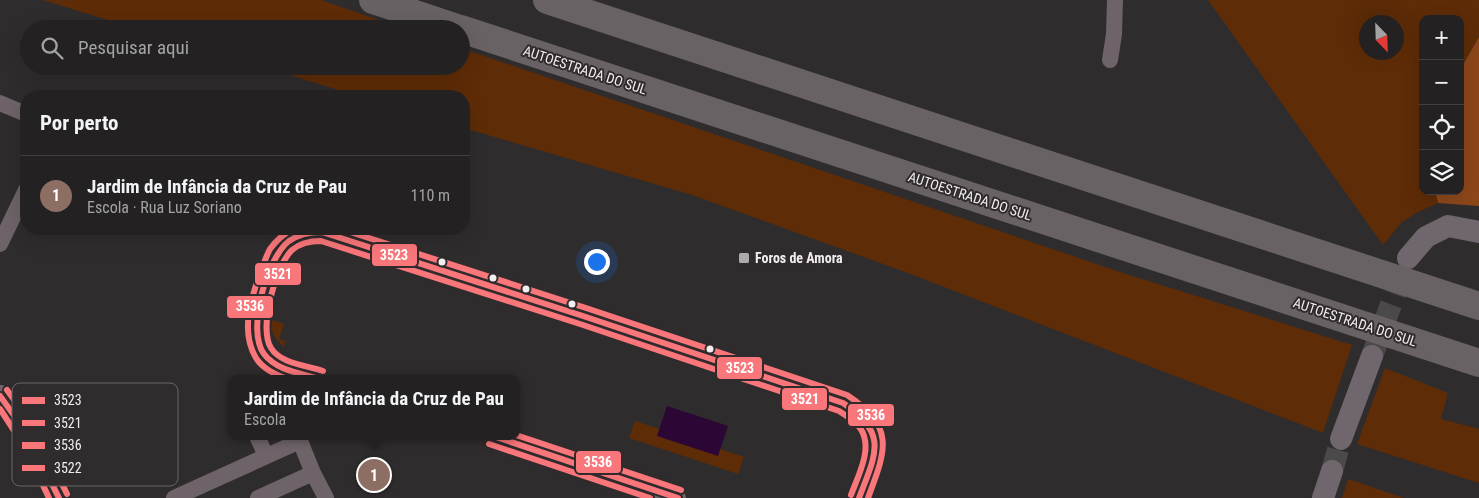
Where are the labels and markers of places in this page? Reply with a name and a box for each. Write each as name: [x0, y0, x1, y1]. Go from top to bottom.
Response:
place label: Foros de Amora: [755, 250, 843, 266]
marker: Foros de Amora: [737, 251, 751, 265]
unlabelled marker: [437, 257, 447, 267]
unlabelled marker: [488, 273, 498, 283]
unlabelled marker: [521, 284, 531, 294]
unlabelled marker: [567, 299, 577, 309]
unlabelled marker: [705, 344, 715, 354]
pin: 1: [358, 456, 390, 494]

